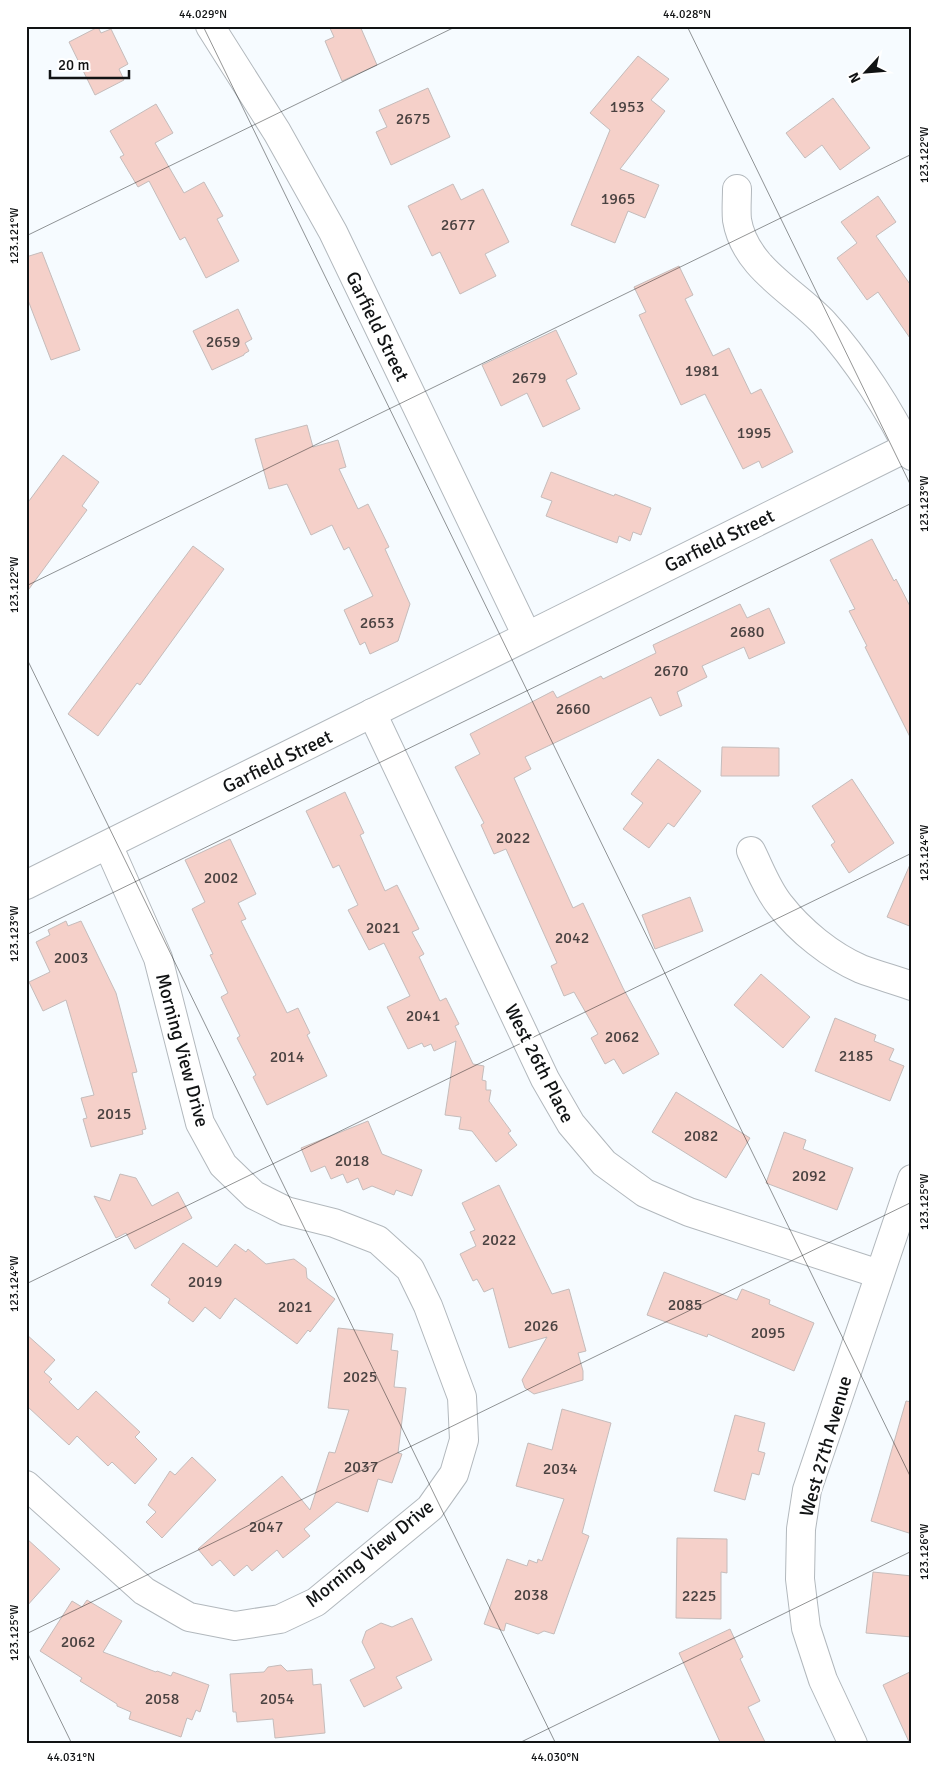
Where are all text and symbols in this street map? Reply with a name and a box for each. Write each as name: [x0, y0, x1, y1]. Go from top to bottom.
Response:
text: 44.029°N: [179, 7, 227, 22]
text: 44.028°N: [663, 7, 711, 22]
scale bar: [50, 48, 129, 80]
north arrow: [840, 48, 890, 98]
text: 20 m: [58, 56, 89, 74]
text: N: [845, 69, 865, 86]
house number: 1953: [610, 97, 644, 117]
house number: 2675: [396, 109, 430, 129]
text: 123.122°W: [917, 127, 932, 183]
house number: 1965: [601, 189, 635, 209]
text: 123.121°W: [7, 208, 22, 264]
house number: 2677: [441, 215, 475, 235]
street label: Garfield Street: [340, 268, 414, 386]
house number: 2659: [206, 332, 240, 352]
house number: 1981: [685, 361, 719, 381]
house number: 2679: [512, 368, 546, 388]
house number: 1995: [737, 423, 771, 443]
text: 123.123°W: [917, 476, 932, 532]
street label: Garfield Street: [661, 504, 779, 578]
text: 123.122°W: [7, 557, 22, 613]
house number: 2653: [360, 613, 394, 633]
house number: 2680: [730, 622, 764, 642]
house number: 2670: [654, 661, 688, 681]
house number: 2660: [556, 699, 590, 719]
street label: Garfield Street: [219, 725, 337, 799]
text: 123.124°W: [917, 825, 932, 881]
house number: 2022: [496, 828, 530, 848]
house number: 2002: [204, 868, 238, 888]
text: 123.123°W: [7, 906, 22, 962]
house number: 2021: [366, 918, 400, 938]
house number: 2042: [555, 928, 589, 948]
house number: 2003: [54, 948, 88, 968]
street label: Morning View Drive: [150, 971, 214, 1130]
street label: West 26th Place: [499, 1000, 579, 1127]
house number: 2041: [406, 1006, 440, 1026]
house number: 2062: [605, 1027, 639, 1047]
house number: 2185: [839, 1046, 873, 1066]
house number: 2014: [270, 1047, 305, 1067]
house number: 2015: [97, 1104, 131, 1124]
house number: 2082: [684, 1126, 718, 1146]
house number: 2018: [335, 1151, 369, 1171]
house number: 2092: [792, 1166, 826, 1186]
text: 123.125°W: [917, 1174, 932, 1230]
house number: 2022: [482, 1230, 516, 1250]
text: 123.124°W: [7, 1256, 22, 1312]
house number: 2019: [188, 1272, 222, 1292]
house number: 2085: [668, 1295, 702, 1315]
house number: 2021: [278, 1297, 312, 1317]
house number: 2026: [524, 1316, 558, 1336]
house number: 2095: [751, 1323, 785, 1343]
house number: 2025: [343, 1367, 377, 1387]
street label: West 27th Avenue: [794, 1373, 858, 1519]
house number: 2037: [344, 1457, 378, 1477]
house number: 2034: [543, 1459, 578, 1479]
street label: Morning View Drive: [301, 1495, 439, 1613]
house number: 2047: [249, 1517, 283, 1537]
text: 123.126°W: [917, 1524, 932, 1580]
house number: 2038: [514, 1585, 548, 1605]
house number: 2225: [682, 1586, 716, 1606]
text: 123.125°W: [7, 1605, 22, 1661]
house number: 2062: [61, 1632, 95, 1652]
house number: 2058: [145, 1689, 179, 1709]
house number: 2054: [260, 1689, 295, 1709]
text: 44.031°N: [47, 1750, 95, 1765]
text: 44.030°N: [531, 1750, 579, 1765]

